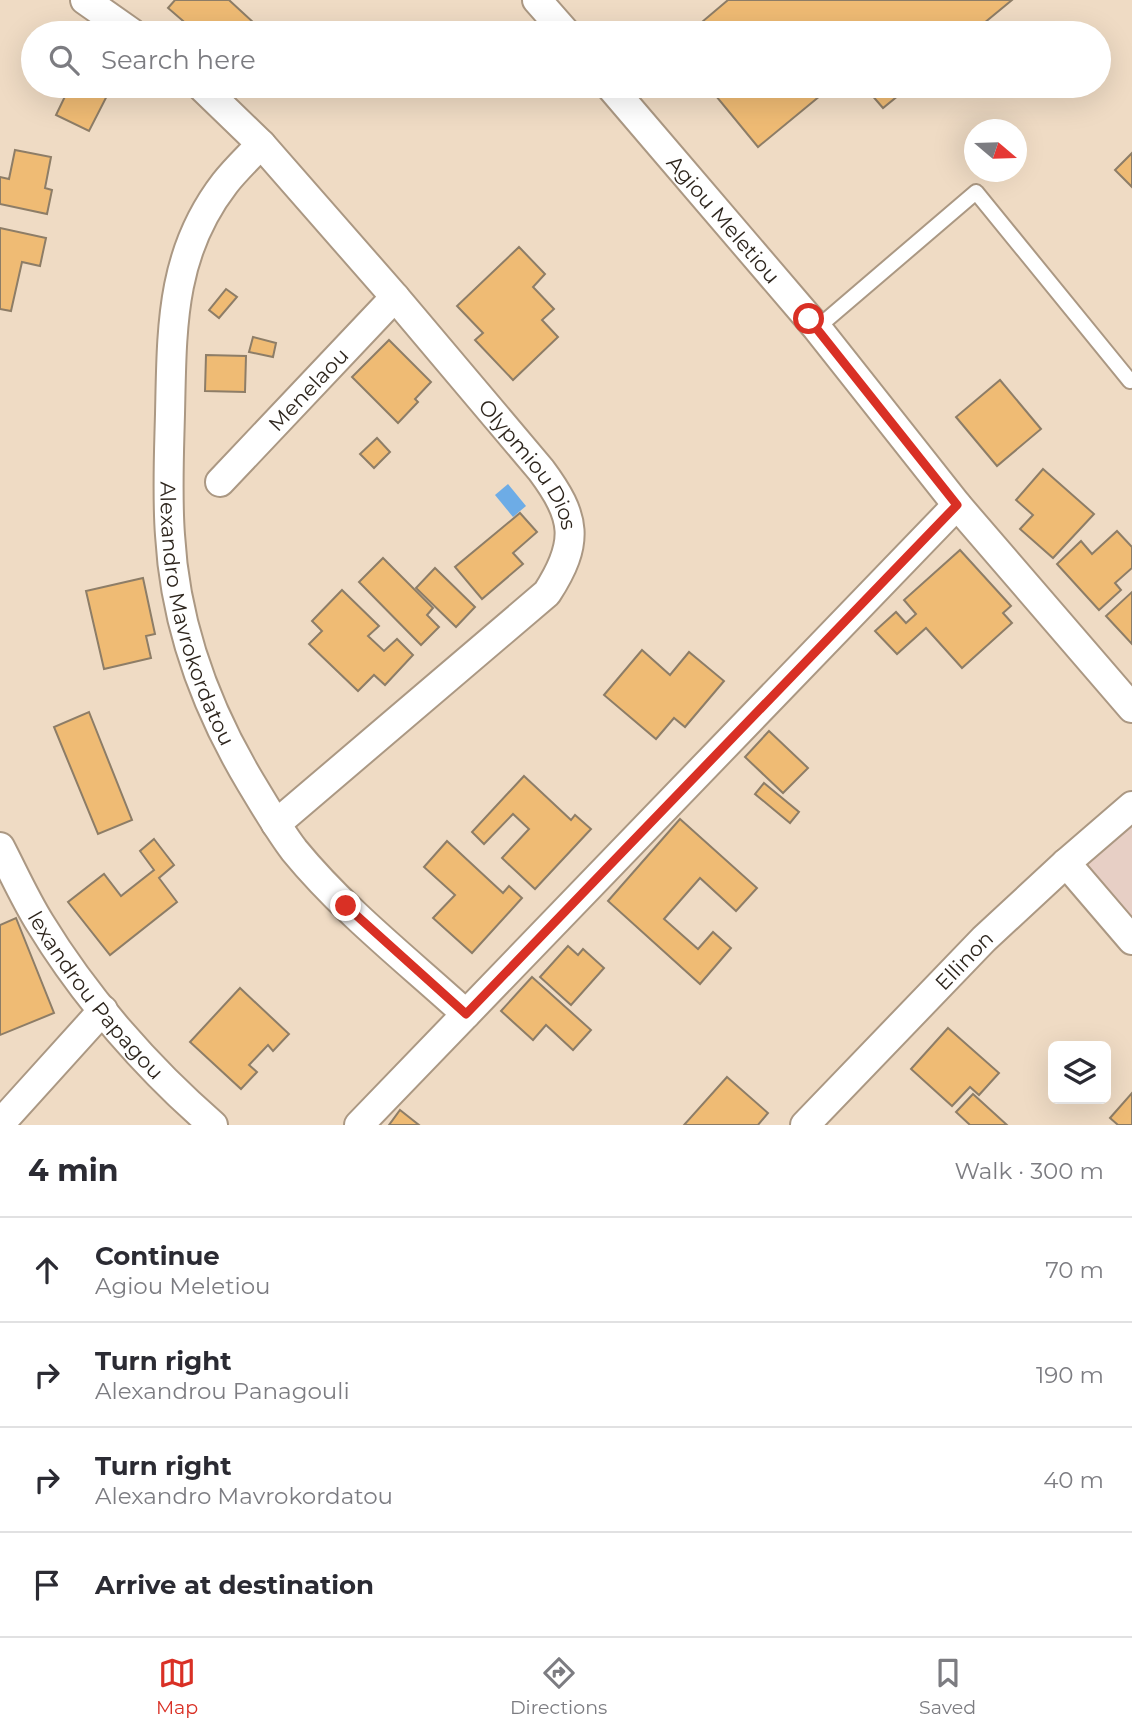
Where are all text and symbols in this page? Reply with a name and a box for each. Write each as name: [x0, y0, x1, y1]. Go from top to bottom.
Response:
search box: [21, 21, 1111, 98]
icon: search: [45, 41, 83, 79]
text: Search here: [101, 44, 256, 76]
north arrow: [964, 119, 1027, 182]
street label: Agiou Meletiou: [662, 150, 785, 288]
route start: [793, 303, 824, 334]
street label: Menelaou: [263, 342, 353, 436]
street label: Olypmiou Dios: [474, 394, 582, 531]
street label: Alexandro Mavrokordatou: [156, 481, 240, 749]
route end: [330, 890, 361, 921]
street label: lexandrou Papagou: [23, 906, 169, 1084]
street label: Ellinon: [930, 925, 998, 995]
map controls: [1048, 1041, 1111, 1104]
button: layers: [1048, 1041, 1111, 1104]
text: 4 min: [28, 1152, 118, 1189]
text: Walk · 300 m: [954, 1157, 1104, 1185]
text: Continue: [95, 1240, 220, 1272]
icon: ahead: [28, 1251, 66, 1289]
text: 70 m: [1045, 1256, 1104, 1284]
text: Agiou Meletiou: [95, 1272, 271, 1300]
text: Turn right: [95, 1345, 231, 1377]
icon: right: [28, 1356, 66, 1394]
text: 190 m: [1036, 1361, 1104, 1389]
text: Alexandrou Panagouli: [95, 1377, 350, 1405]
text: Turn right: [95, 1450, 231, 1482]
icon: right: [28, 1461, 66, 1499]
text: 40 m: [1043, 1466, 1104, 1494]
text: Alexandro Mavrokordatou: [95, 1482, 393, 1510]
icon: arrive: [28, 1566, 66, 1604]
text: Arrive at destination: [95, 1569, 374, 1601]
tab: Map: [156, 1654, 198, 1719]
tab: Directions: [510, 1654, 607, 1719]
tab: Saved: [919, 1654, 976, 1719]

